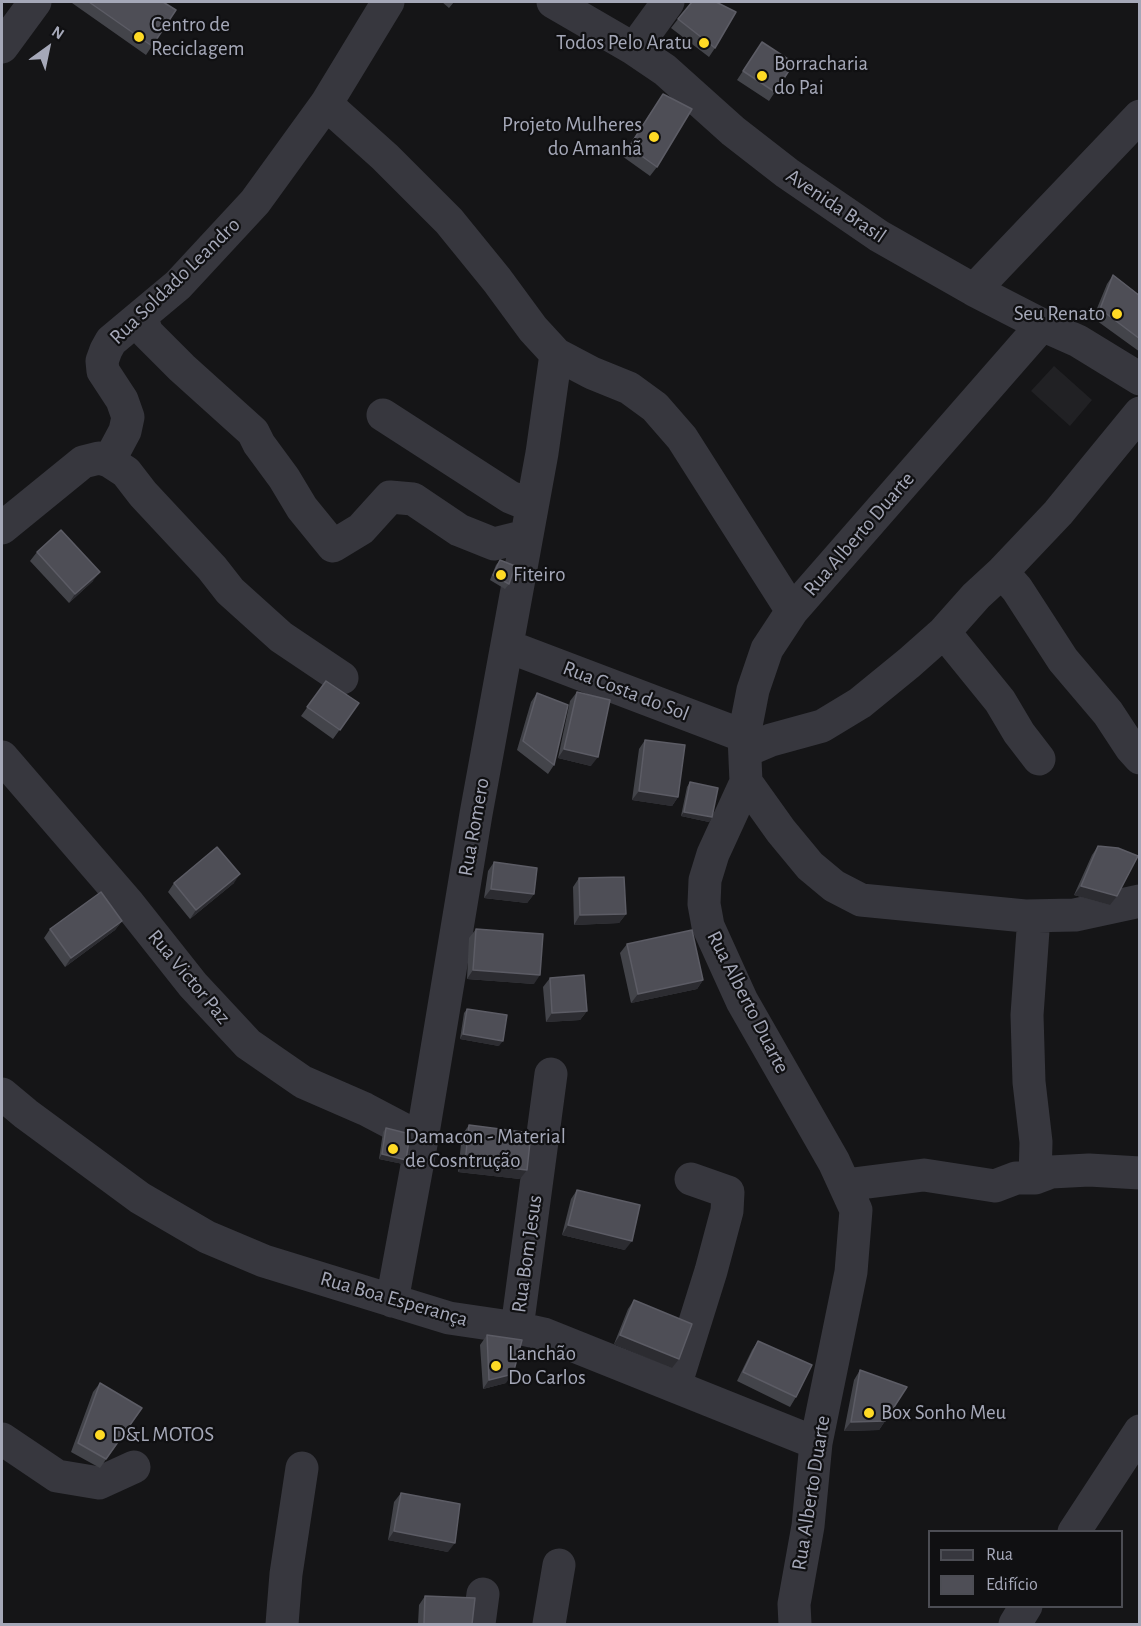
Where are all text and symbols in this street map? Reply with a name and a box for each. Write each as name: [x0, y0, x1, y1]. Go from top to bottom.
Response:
place label: Centro de Reciclagem: [151, 12, 244, 62]
north arrow: [18, 18, 78, 78]
text: N: [49, 23, 67, 43]
marker: Centro de Reciclagem: [132, 30, 146, 44]
place label: Todos Pelo Aratu: [556, 30, 692, 56]
marker: Todos Pelo Aratu: [697, 36, 711, 50]
place label: Borracharia do Pai: [774, 51, 868, 101]
marker: Borracharia do Pai: [755, 69, 769, 83]
place label: Projeto Mulheres do Amanhã: [502, 112, 642, 162]
marker: Projeto Mulheres do Amanhã: [647, 130, 661, 144]
street label: Avenida Brasil: [781, 163, 891, 249]
street label: Rua Soldado Leandro: [104, 212, 246, 350]
place label: Seu Renato: [1014, 301, 1105, 327]
marker: Seu Renato: [1110, 307, 1124, 321]
street label: Rua Alberto Duarte: [798, 467, 920, 601]
place label: Fiteiro: [513, 562, 565, 588]
marker: Fiteiro: [494, 568, 508, 582]
street label: Rua Costa do Sol: [559, 655, 693, 727]
street label: Rua Romero: [453, 776, 495, 878]
street label: Rua Victor Paz: [142, 925, 236, 1029]
street label: Rua Alberto Duarte: [701, 927, 795, 1077]
place label: Damacon - Material de Cosntrução: [405, 1124, 566, 1174]
marker: Damacon - Material de Cosntrução: [386, 1142, 400, 1156]
street label: Rua Bom Jesus: [506, 1194, 548, 1314]
street label: Rua Boa Esperança: [317, 1266, 471, 1332]
place label: Lanchão Do Carlos: [508, 1341, 586, 1391]
marker: Lanchão Do Carlos: [489, 1359, 503, 1373]
place label: Box Sonho Meu: [881, 1400, 1006, 1426]
marker: Box Sonho Meu: [862, 1406, 876, 1420]
street label: Rua Alberto Duarte: [786, 1414, 836, 1572]
place label: D&L MOTOS: [112, 1422, 214, 1448]
marker: D&L MOTOS: [93, 1428, 107, 1442]
legend: [928, 1530, 1123, 1608]
text: Rua: [986, 1546, 1013, 1564]
text: Edifício: [986, 1576, 1038, 1594]

